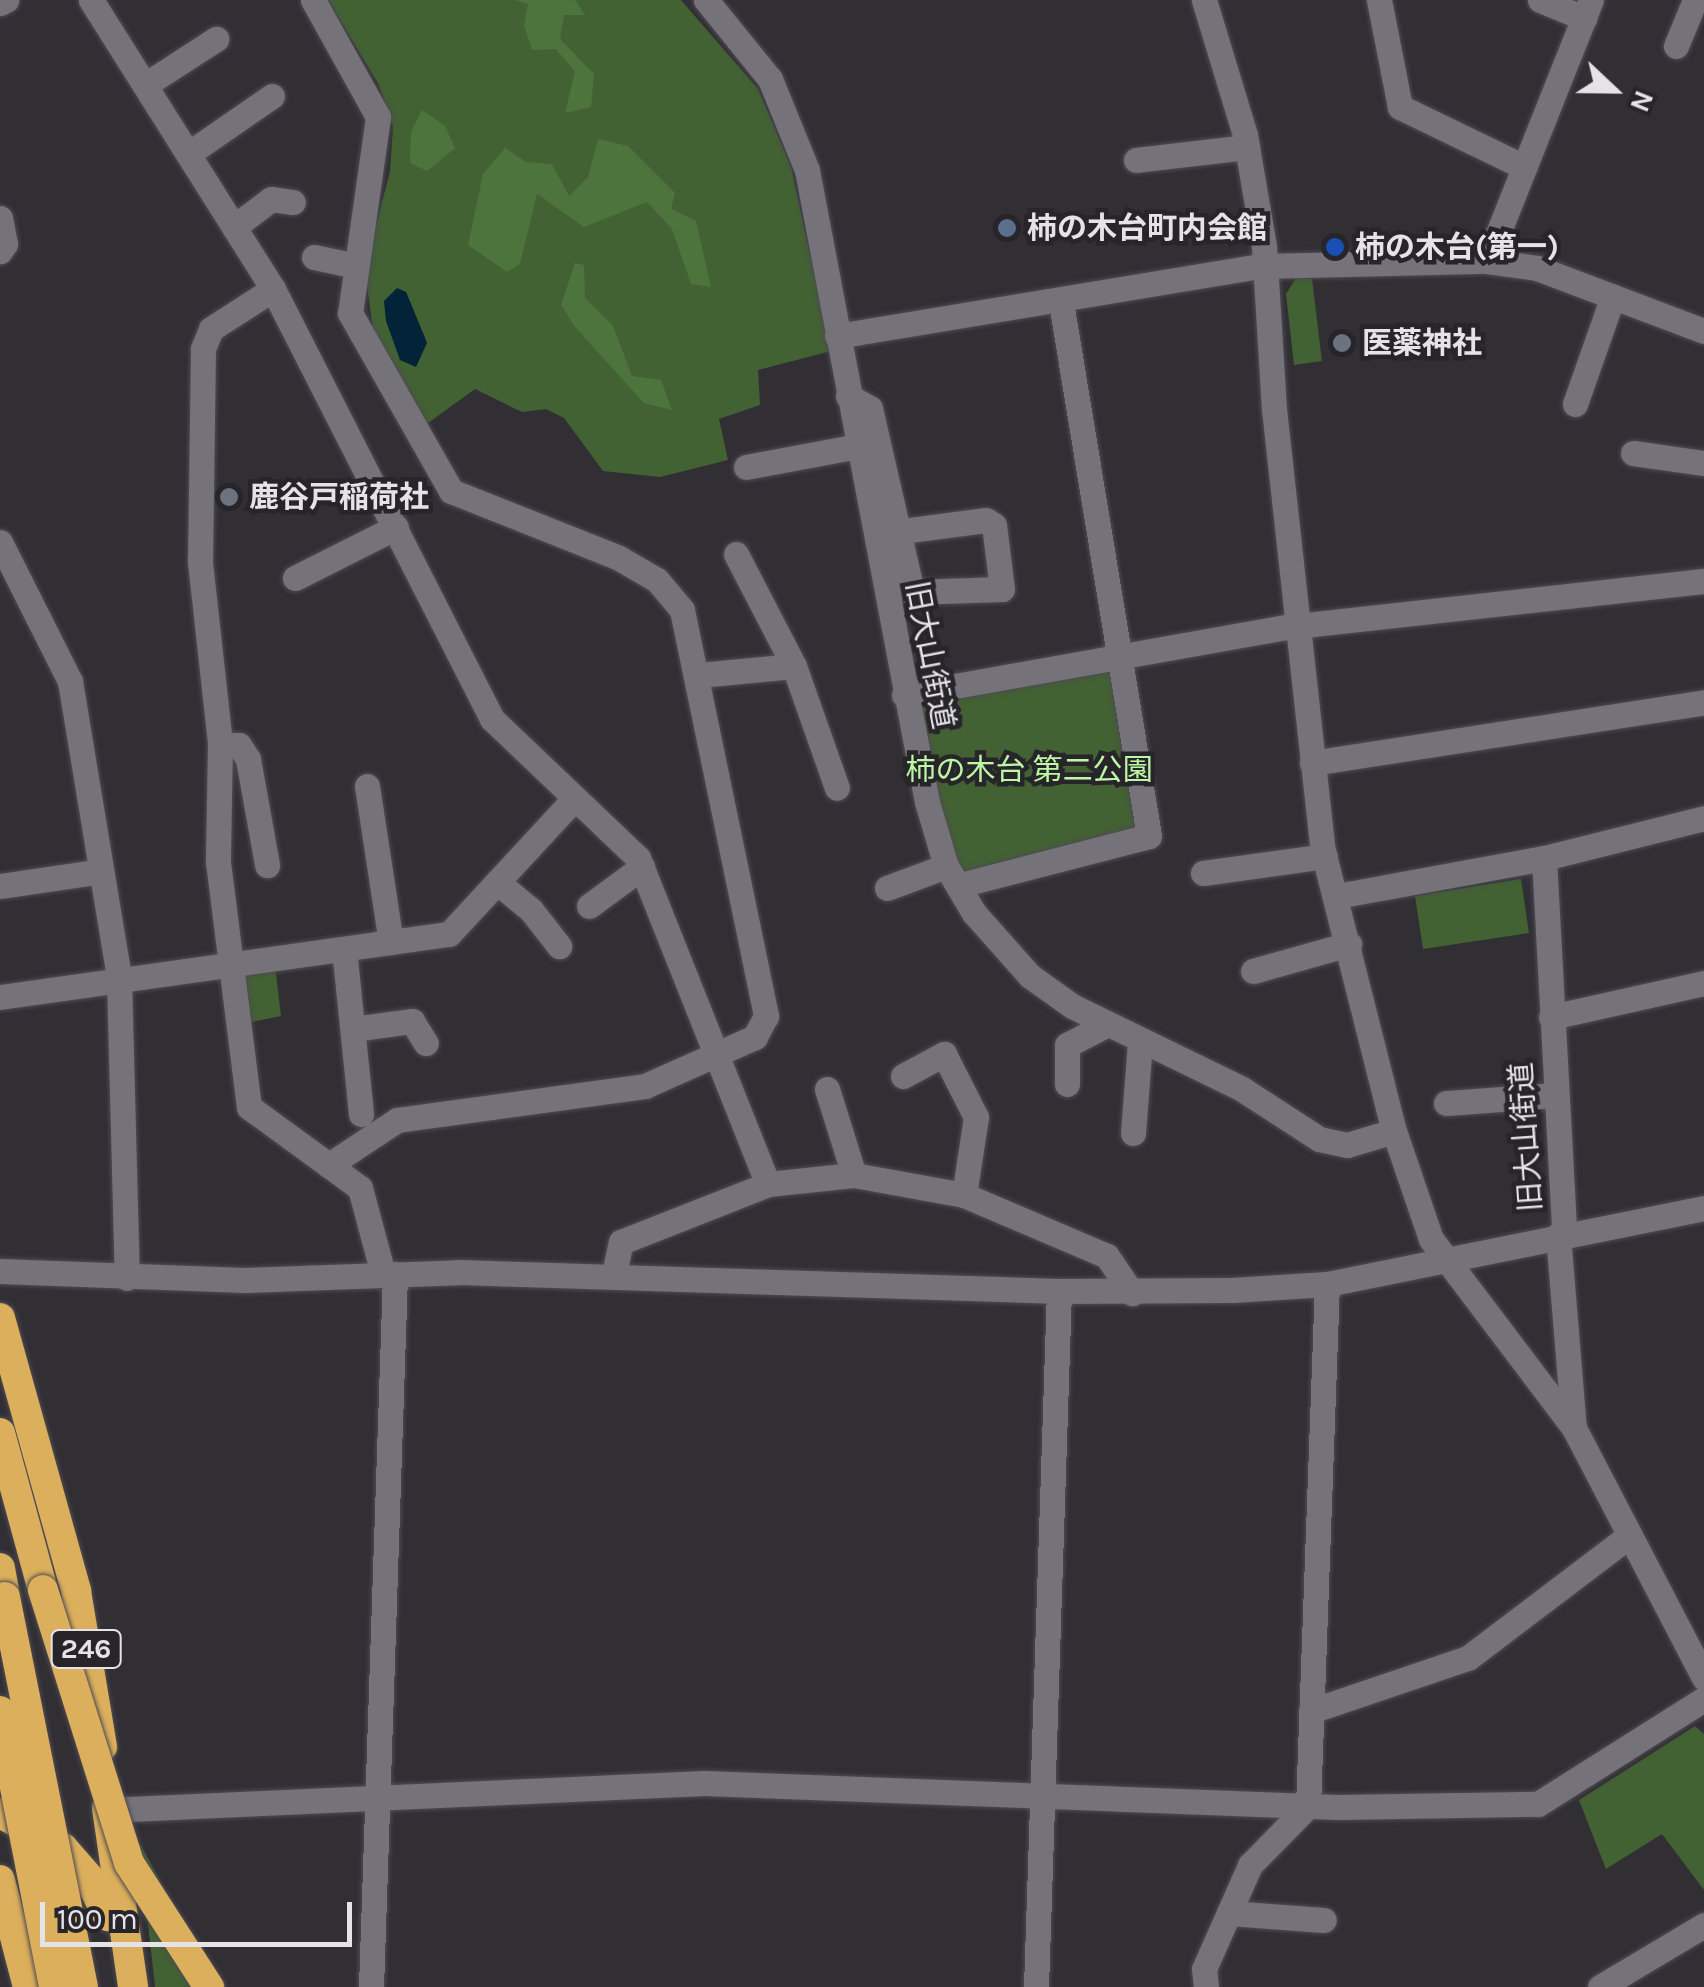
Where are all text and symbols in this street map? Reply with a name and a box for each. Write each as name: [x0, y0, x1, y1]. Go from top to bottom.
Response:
north arrow: [1564, 40, 1664, 140]
text: N: [1623, 86, 1661, 117]
place label: 柿の木台町内会館: [1027, 210, 1267, 246]
marker: 柿の木台町内会館: [996, 217, 1018, 239]
place label: 柿の木台(第一): [1355, 229, 1559, 265]
marker: 柿の木台(第一): [1324, 236, 1346, 258]
place label: 医薬神社: [1362, 325, 1482, 361]
marker: 医薬神社: [1331, 332, 1353, 354]
place label: 鹿谷戸稲荷社: [249, 479, 429, 515]
marker: 鹿谷戸稲荷社: [218, 486, 240, 508]
street label: 旧大山街道: [898, 578, 962, 732]
park label: 柿の木台 第二公園: [905, 752, 1153, 788]
street label: 旧大山街道: [1503, 1061, 1549, 1213]
road number: 246: [48, 1626, 124, 1672]
scale bar: [45, 1882, 358, 1944]
text: 100 m: [57, 1901, 138, 1937]

